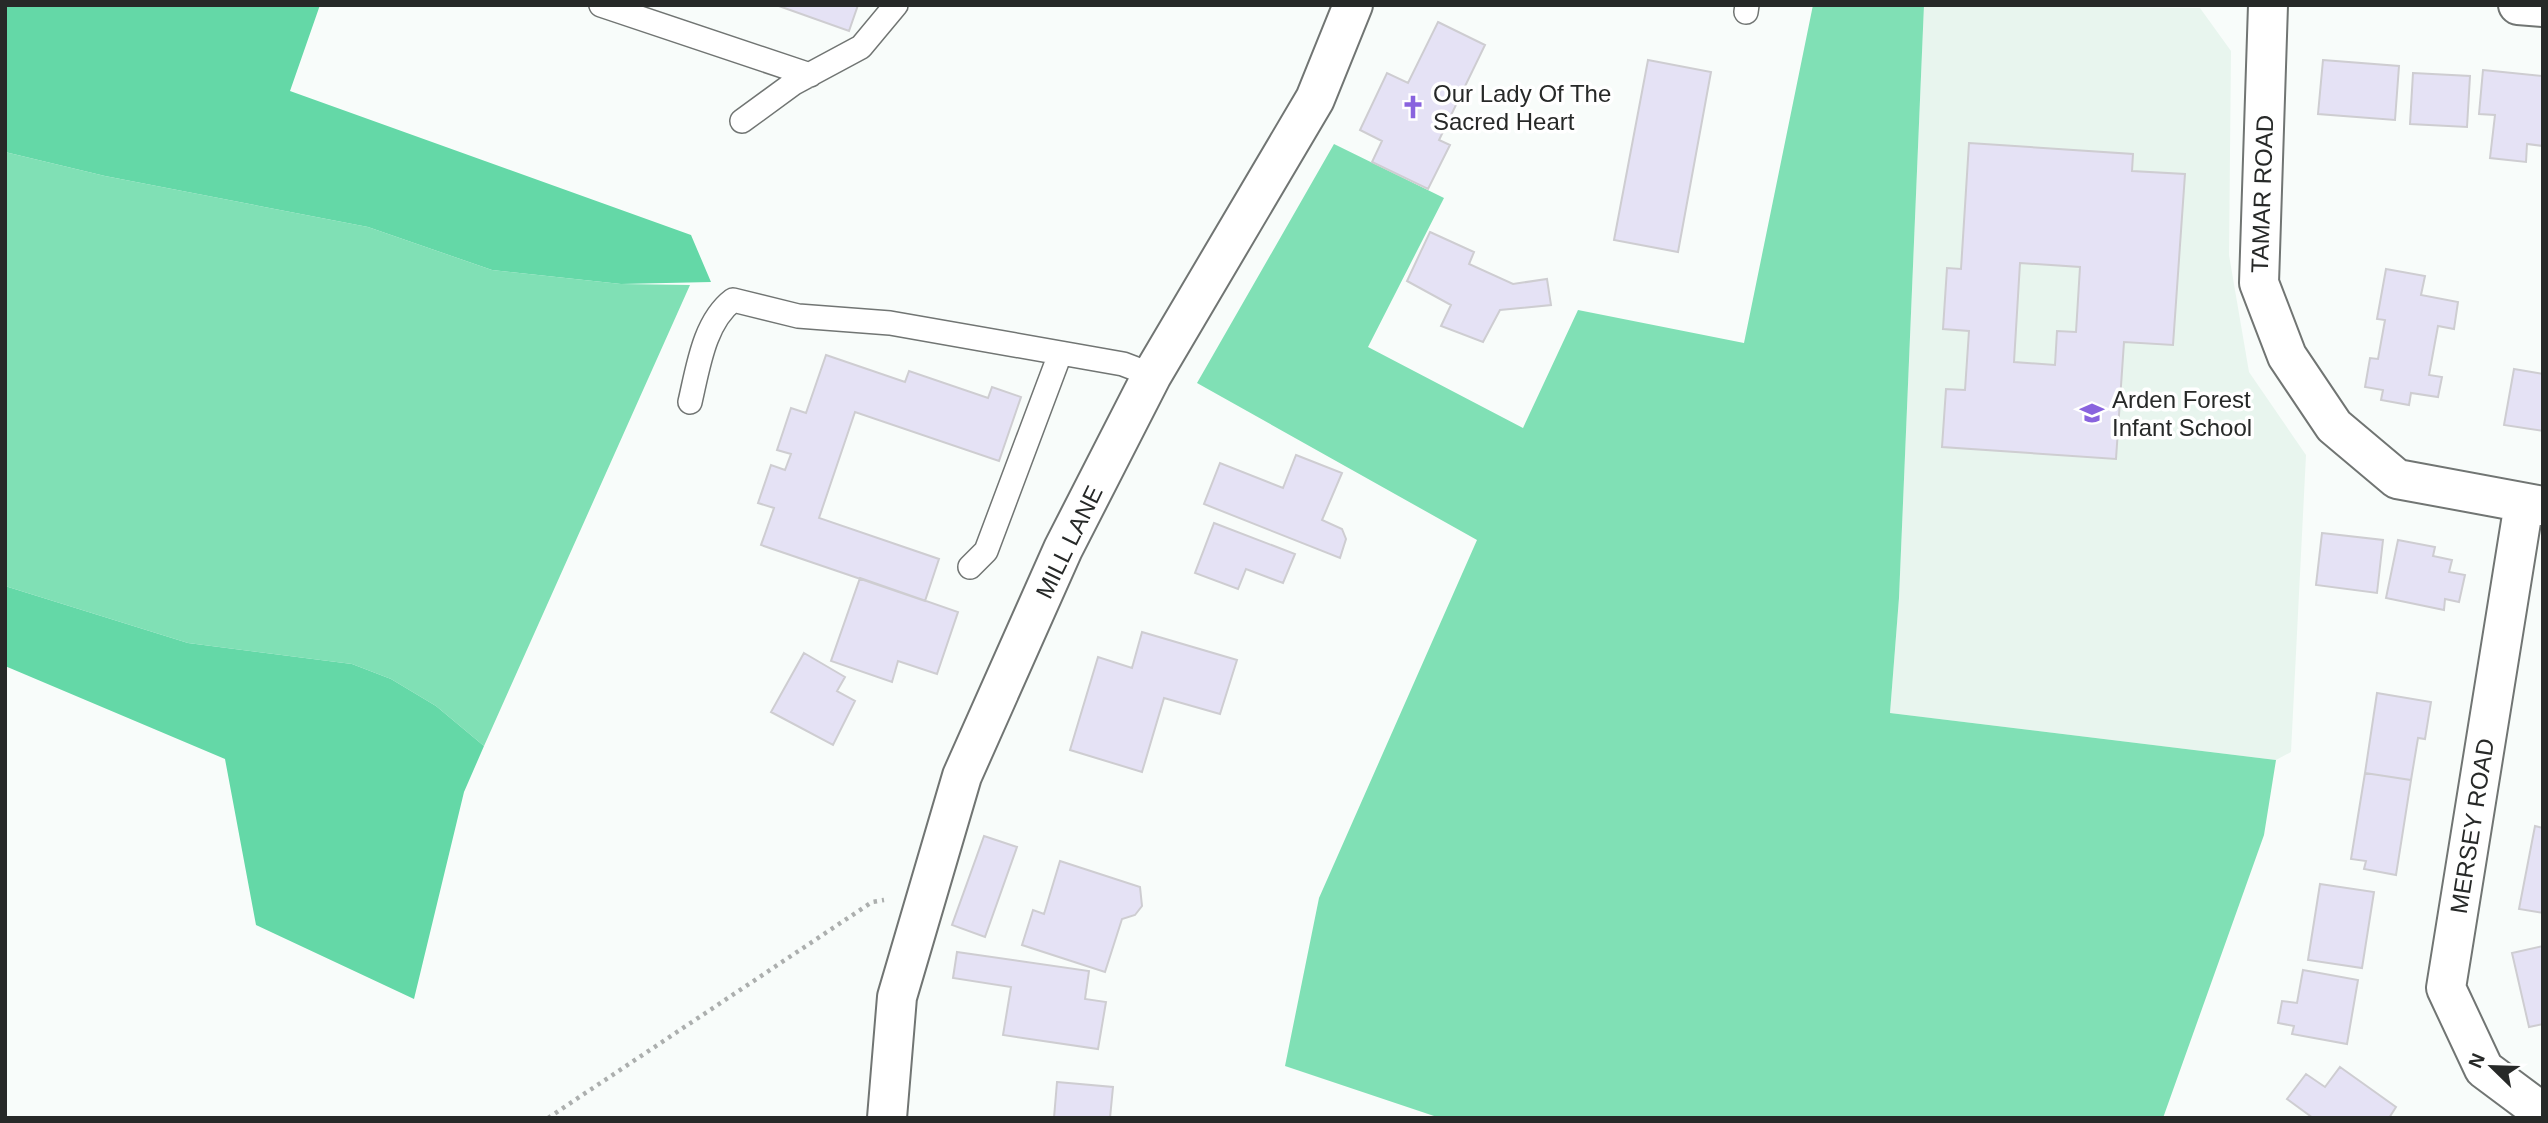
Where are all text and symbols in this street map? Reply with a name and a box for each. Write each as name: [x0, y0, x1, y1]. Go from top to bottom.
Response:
place label: Our Lady Of The Sacred Heart: [1433, 80, 1611, 135]
church icon: Our Lady Of The Sacred Heart: [1399, 93, 1427, 121]
street label: TAMAR ROAD: [2246, 114, 2278, 274]
place label: Arden Forest Infant School: [2112, 386, 2252, 441]
school or university icon: Arden Forest Infant School: [2078, 399, 2106, 427]
street label: MILL LANE: [1030, 481, 1108, 603]
street label: MERSEY ROAD: [2445, 737, 2499, 915]
north arrow: [2457, 1032, 2527, 1102]
text: N: [2464, 1050, 2489, 1071]

